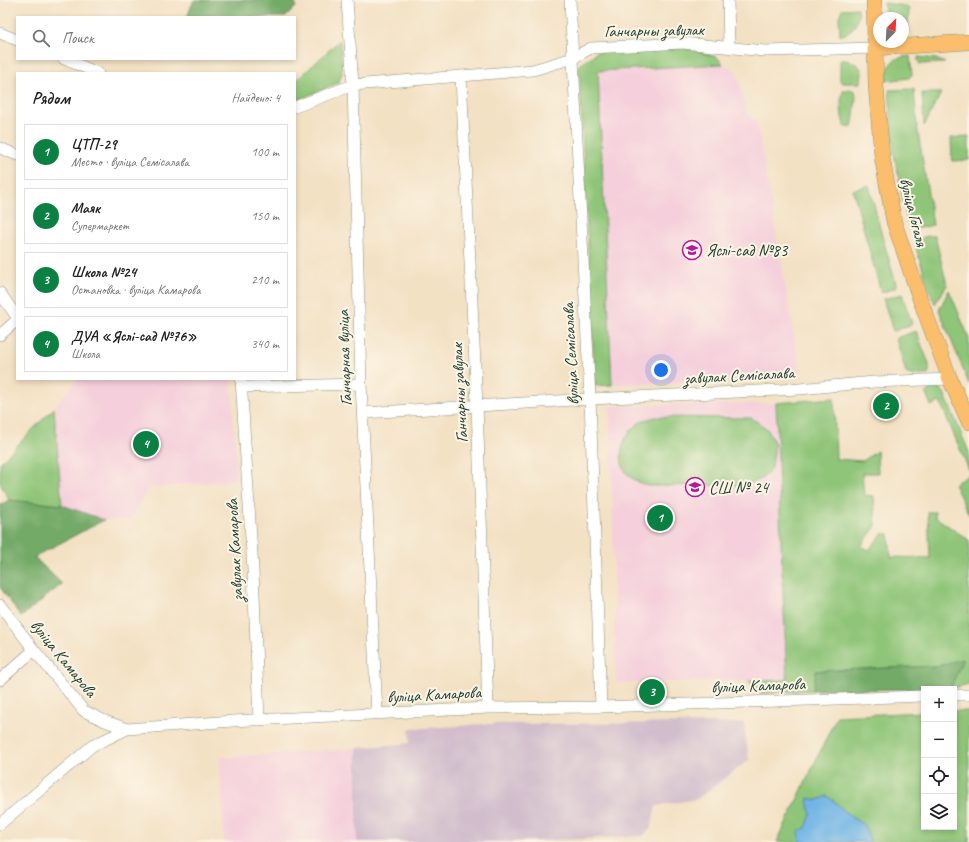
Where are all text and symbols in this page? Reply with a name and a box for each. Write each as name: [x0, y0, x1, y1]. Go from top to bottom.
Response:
north arrow: [873, 12, 909, 48]
search box: [16, 16, 296, 60]
street label: Ганчарны завулак: [604, 19, 706, 43]
icon: search: [30, 27, 52, 49]
text: Поиск: [62, 29, 94, 48]
text: Рядом: [32, 88, 70, 109]
text: Найдено: 4: [232, 90, 280, 106]
text: ЦТП-29: [71, 135, 117, 154]
text: 1: [43, 144, 49, 160]
text: 100 m: [251, 144, 279, 160]
text: Место · вуліца Семісалава: [71, 154, 189, 170]
street label: вуліца Гогаля: [895, 176, 932, 250]
text: Маяк: [71, 199, 100, 218]
text: 2: [43, 208, 49, 224]
text: 150 m: [251, 208, 279, 224]
text: Супермаркет: [71, 218, 129, 234]
school or university icon: Яслі-сад №83: [681, 239, 703, 261]
place label: Яслі-сад №83: [706, 240, 789, 261]
text: Школа №24: [71, 263, 136, 282]
text: 3: [43, 272, 49, 288]
text: 210 m: [251, 272, 279, 288]
text: Остановка · вуліца Камарова: [71, 282, 200, 298]
street label: вуліца Семісалава: [557, 300, 584, 406]
street label: Ганчарная вуліца: [332, 308, 357, 406]
text: ДУА «Яслі-сад №76»: [71, 327, 197, 346]
text: 4: [43, 336, 49, 352]
text: 340 m: [251, 336, 279, 352]
street label: Ганчарны завулак: [446, 341, 474, 443]
text: Школа: [71, 346, 100, 362]
your location: [651, 360, 671, 380]
street label: завулак Семісалава: [681, 362, 797, 390]
pin: 2: [873, 391, 899, 421]
pin: 4: [133, 429, 159, 459]
school or university icon: СШ № 24: [684, 476, 706, 498]
place label: СШ № 24: [709, 477, 771, 498]
street label: завулак Камарова: [221, 497, 249, 604]
pin: 1: [647, 503, 673, 533]
street label: вуліца Камарова: [26, 615, 102, 702]
street label: вуліца Камарова: [711, 673, 807, 698]
pin: 3: [639, 677, 665, 707]
street label: вуліца Камарова: [386, 681, 483, 707]
map controls: [921, 686, 957, 830]
button: +: [921, 686, 957, 722]
button: −: [921, 722, 957, 758]
button: locate: [921, 758, 957, 794]
button: layers: [921, 794, 957, 830]

